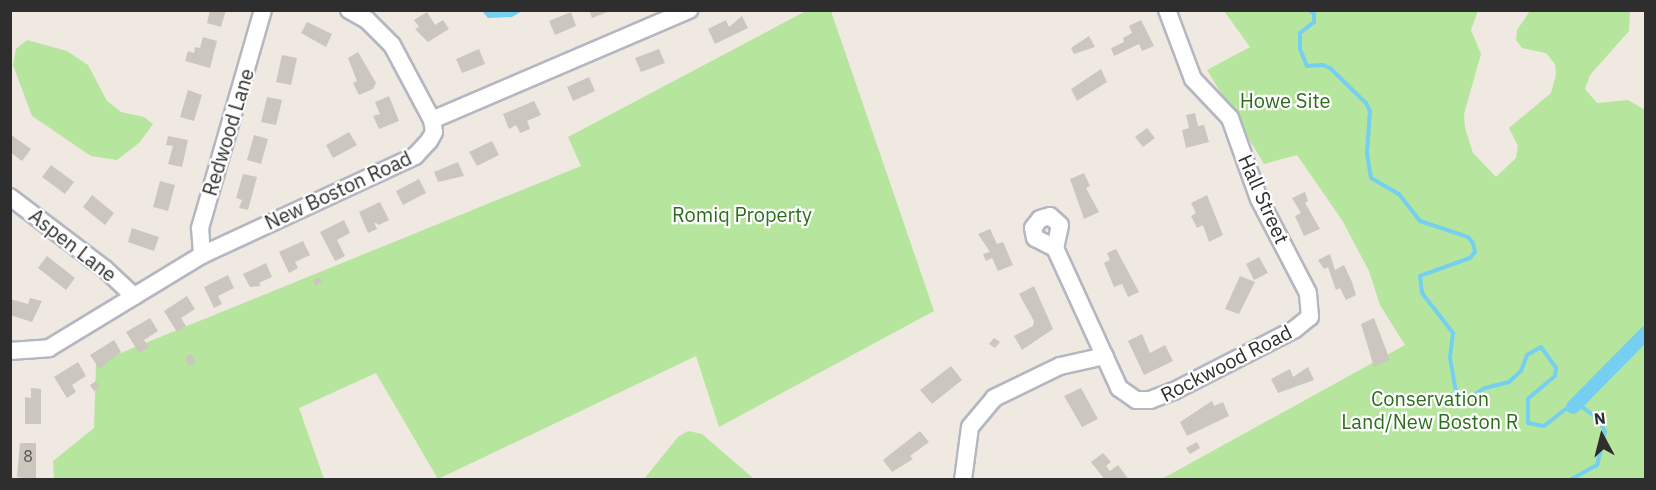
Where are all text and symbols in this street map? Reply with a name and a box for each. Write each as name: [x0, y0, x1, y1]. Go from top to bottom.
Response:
street label: Redwood Lane: [197, 65, 259, 199]
park label: Howe Site: [1240, 88, 1330, 112]
street label: New Boston Road: [261, 145, 415, 235]
street label: Hall Street: [1234, 151, 1294, 247]
park label: Romiq Property: [672, 202, 812, 226]
street label: Aspen Lane: [25, 203, 121, 287]
street label: Rockwood Road: [1156, 320, 1296, 406]
park label: Conservation Land/New Boston R: [1341, 387, 1519, 434]
north arrow: [1572, 406, 1632, 466]
text: N: [1593, 408, 1607, 429]
house number: 8: [23, 446, 33, 466]

